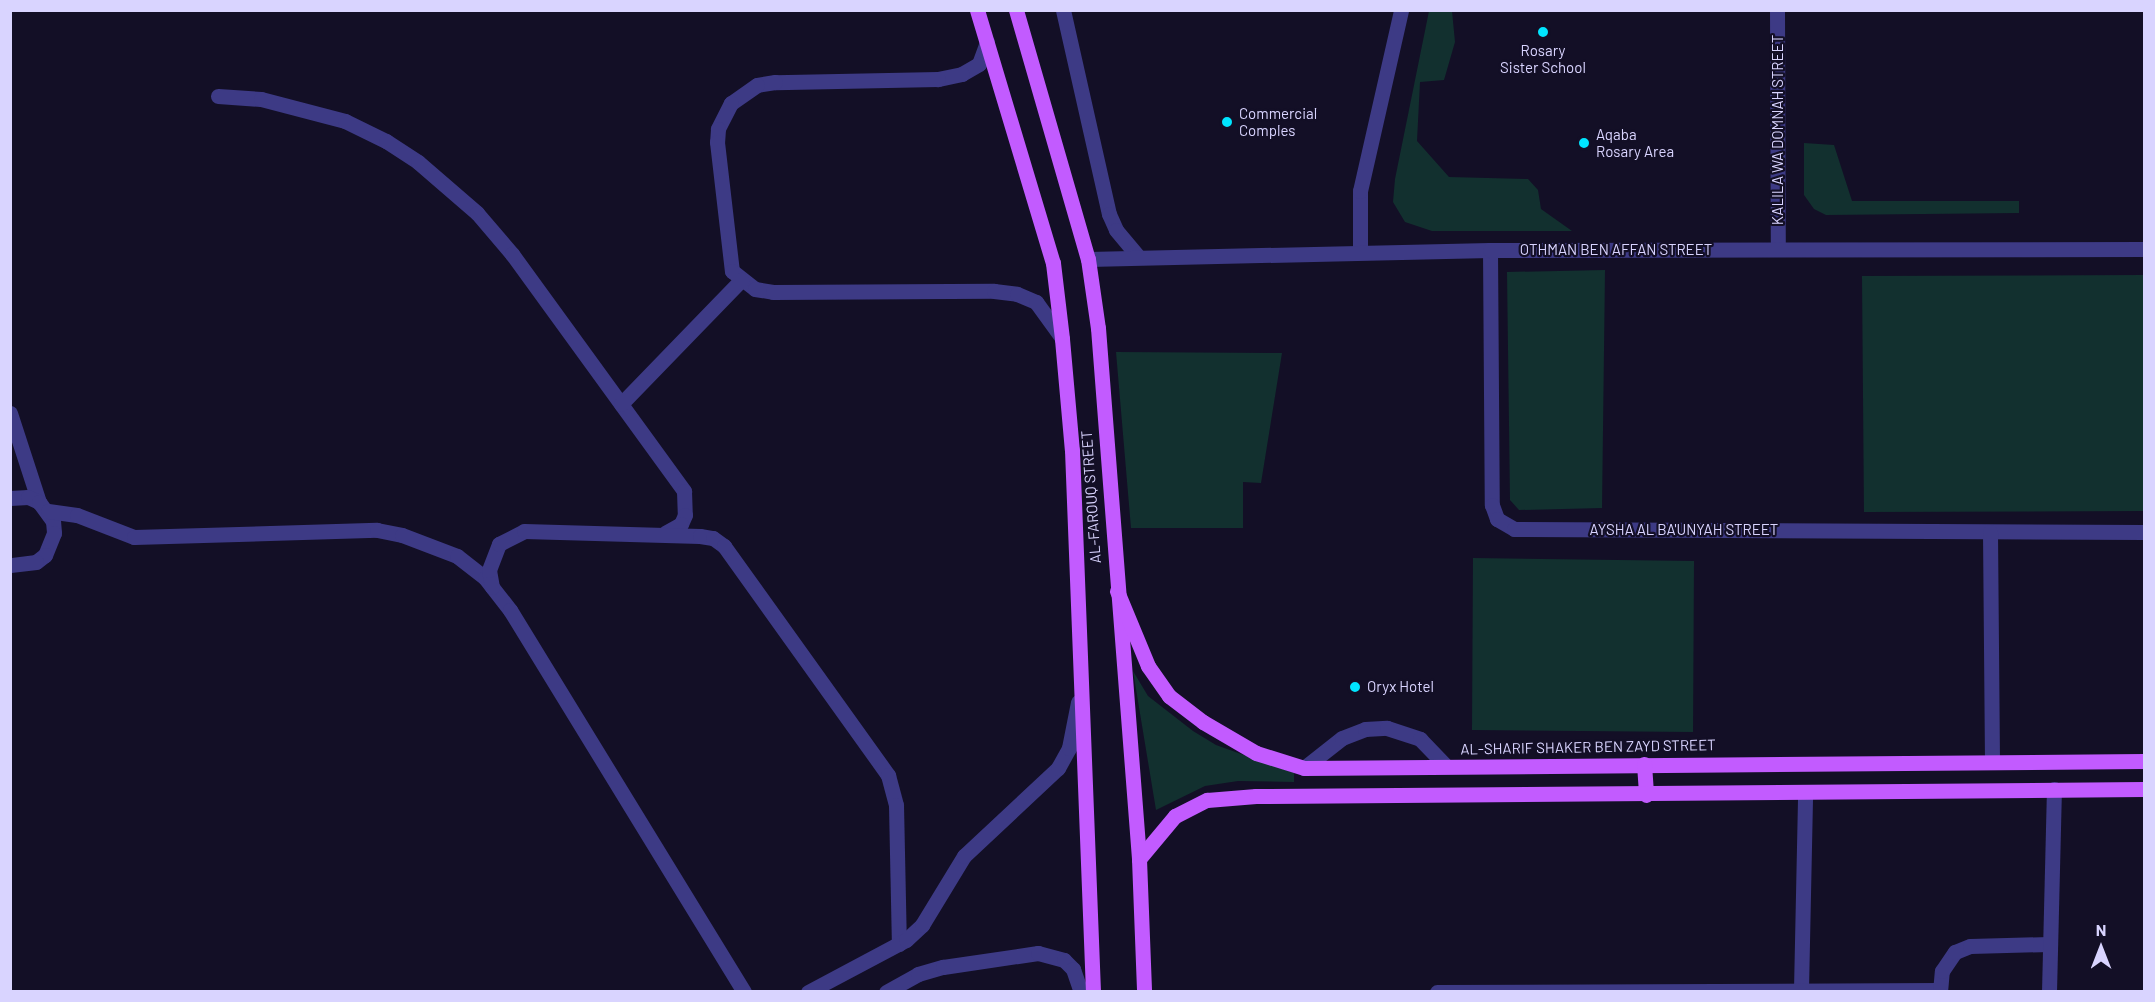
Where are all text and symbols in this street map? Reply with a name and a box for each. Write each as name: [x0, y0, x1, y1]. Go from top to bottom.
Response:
marker: Rosary Sister School: [1536, 25, 1550, 39]
street label: KALILA WA DOMNAH STREET: [1769, 35, 1787, 225]
place label: Rosary Sister School: [1500, 41, 1586, 76]
place label: Commercial Comples: [1239, 104, 1317, 139]
marker: Commercial Comples: [1220, 115, 1234, 129]
place label: Aqaba Rosary Area: [1596, 125, 1674, 160]
marker: Aqaba Rosary Area: [1577, 136, 1591, 150]
street label: OTHMAN BEN AFFAN STREET: [1520, 241, 1712, 259]
street label: AL-FAROUQ STREET: [1077, 430, 1105, 564]
street label: AYSHA AL BA'UNYAH STREET: [1590, 521, 1778, 539]
place label: Oryx Hotel: [1367, 678, 1434, 696]
marker: Oryx Hotel: [1348, 680, 1362, 694]
street label: AL-SHARIF SHAKER BEN ZAYD STREET: [1460, 736, 1716, 758]
north arrow: [2071, 918, 2131, 978]
text: N: [2096, 920, 2106, 939]

